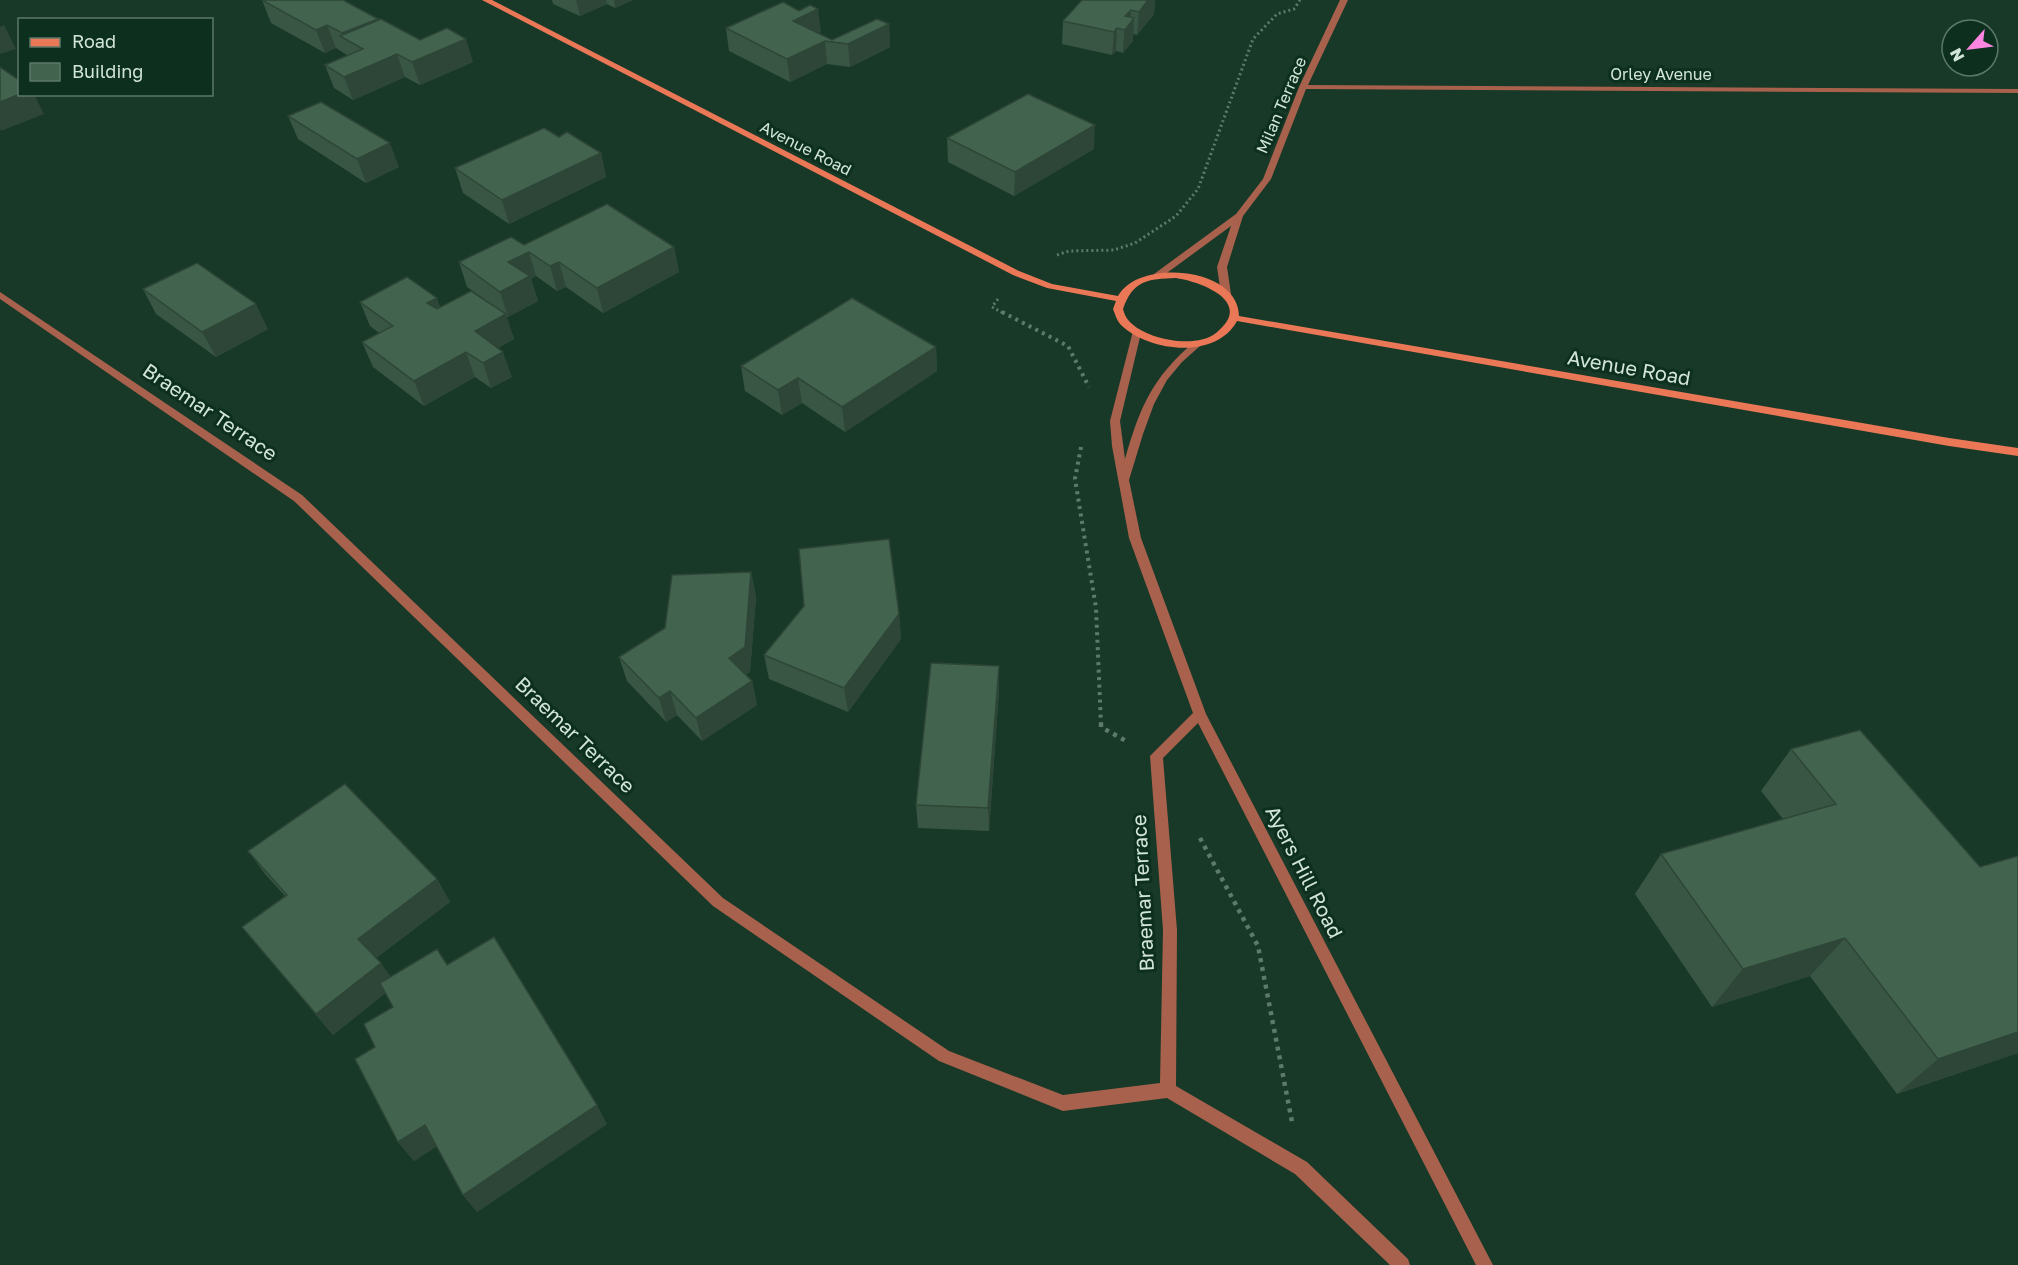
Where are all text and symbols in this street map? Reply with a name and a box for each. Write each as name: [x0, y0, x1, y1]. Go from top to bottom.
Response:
legend: [18, 18, 213, 96]
north arrow: [1940, 18, 2000, 78]
text: Road: [72, 30, 116, 52]
text: N: [1945, 45, 1968, 65]
street label: Milan Terrace: [1252, 54, 1310, 156]
text: Building: [72, 60, 143, 82]
street label: Orley Avenue: [1610, 64, 1712, 84]
street label: Avenue Road: [757, 116, 855, 180]
street label: Avenue Road: [1566, 344, 1693, 390]
street label: Braemar Terrace: [139, 357, 282, 465]
street label: Braemar Terrace: [511, 671, 641, 797]
street label: Ayers Hill Road: [1261, 801, 1349, 942]
street label: Braemar Terrace: [1126, 814, 1158, 972]

